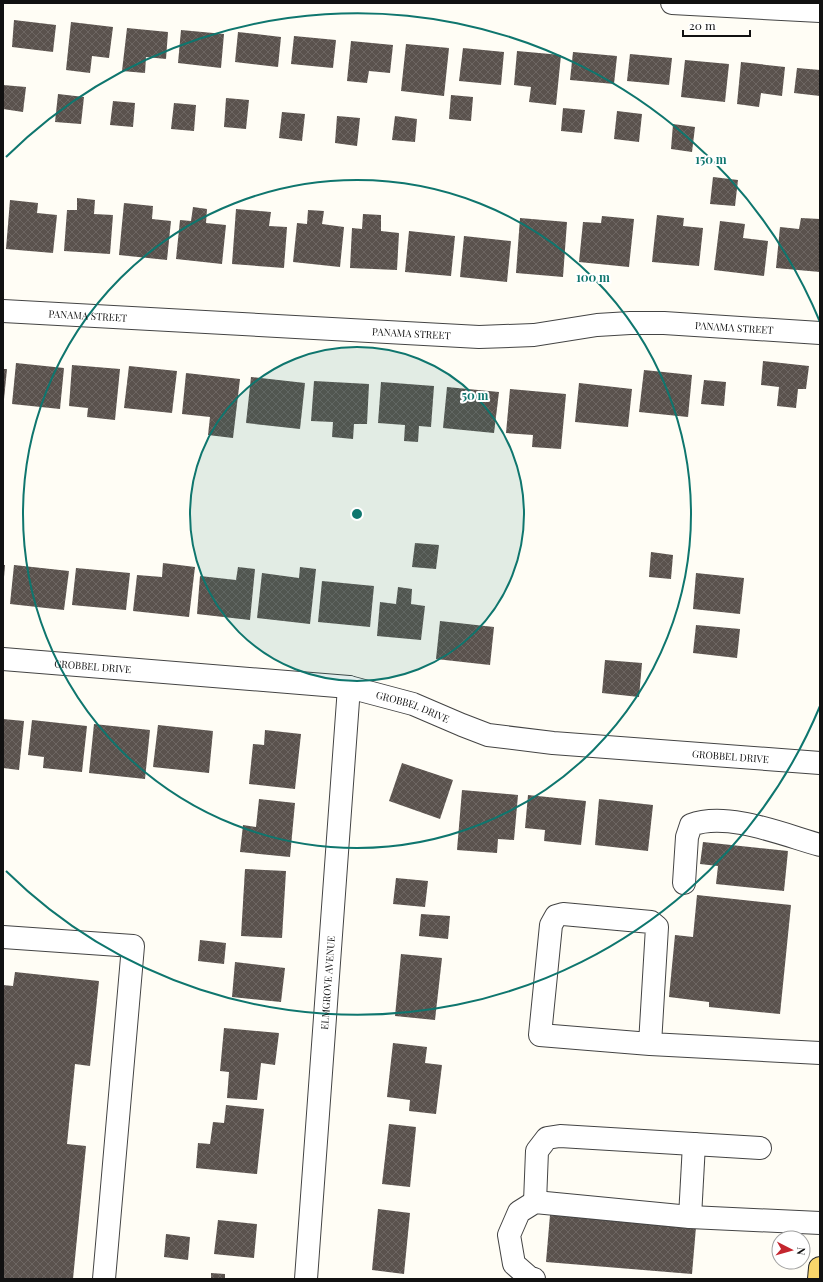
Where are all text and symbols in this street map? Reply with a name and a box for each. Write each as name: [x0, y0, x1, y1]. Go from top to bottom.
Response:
scale bar: [683, 12, 750, 38]
text: 20 m: [689, 17, 716, 33]
text: 150 m: [695, 151, 727, 167]
text: 100 m: [576, 269, 610, 285]
street label: PANAMA STREET: [48, 306, 128, 325]
street label: PANAMA STREET: [695, 318, 774, 337]
street label: PANAMA STREET: [372, 324, 451, 342]
text: 50 m: [462, 387, 489, 403]
centre of rings: [350, 507, 364, 521]
street label: GROBBEL DRIVE: [54, 656, 132, 676]
street label: GROBBEL DRIVE: [375, 688, 452, 726]
street label: GROBBEL DRIVE: [692, 746, 769, 766]
street label: ELMGROVE AVENUE: [317, 935, 338, 1030]
north arrow: [771, 1230, 811, 1270]
text: N: [794, 1246, 809, 1256]

